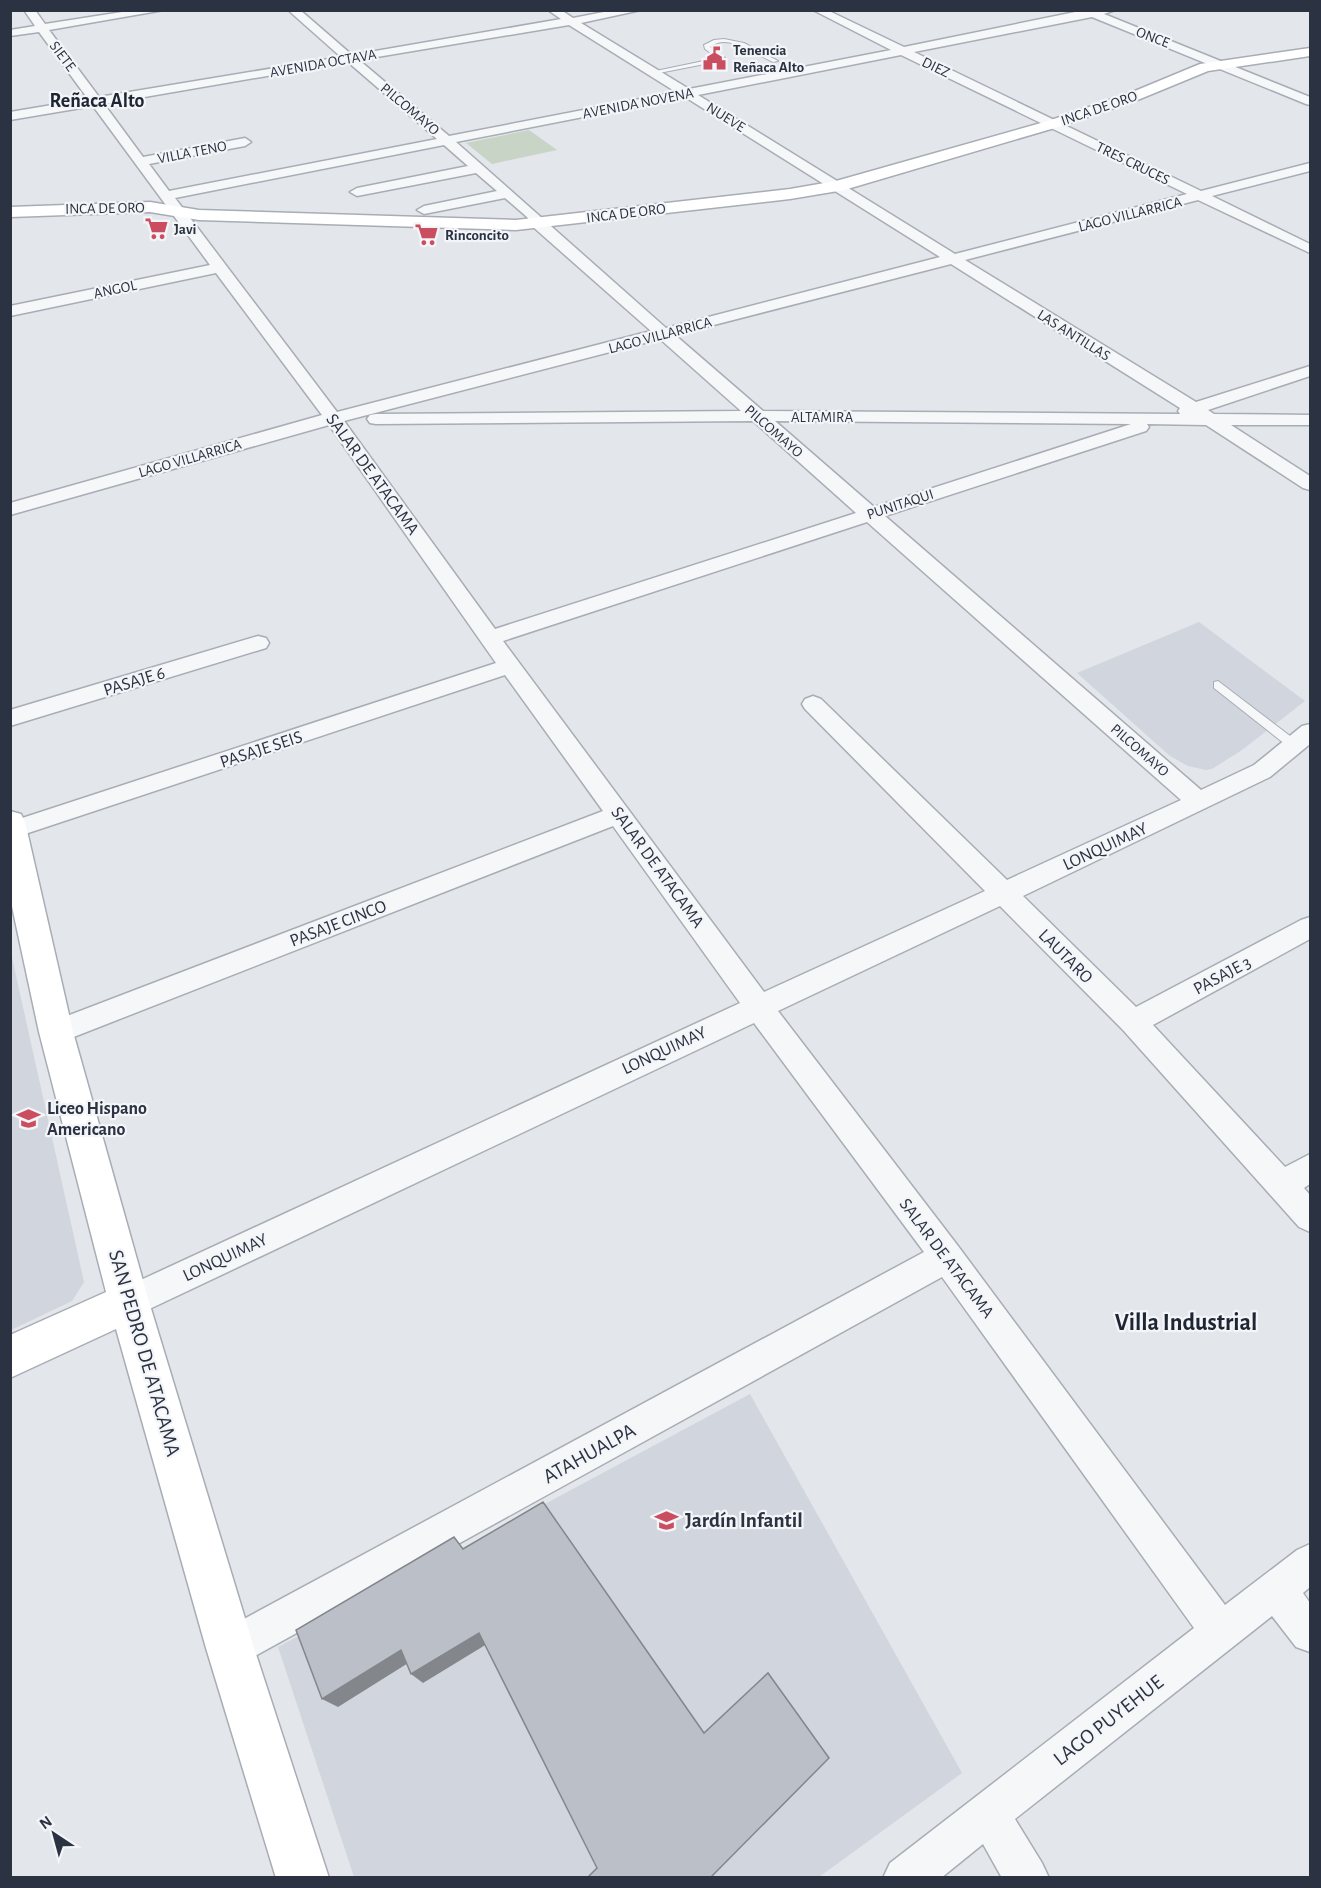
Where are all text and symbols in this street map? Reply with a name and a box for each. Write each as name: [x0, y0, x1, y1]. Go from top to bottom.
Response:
street label: ONCE: [1134, 24, 1172, 51]
street label: SIETE: [47, 39, 78, 74]
place label: Tenencia Reñaca Alto: [733, 43, 804, 75]
public building icon: Tenencia Reñaca Alto: [702, 46, 728, 72]
street label: AVENIDA OCTAVA: [269, 47, 378, 80]
street label: DIEZ: [920, 54, 952, 81]
street label: PILCOMAYO: [377, 81, 442, 138]
street label: AVENIDA NOVENA: [581, 85, 695, 122]
street label: INCA DE ORO: [1059, 88, 1139, 129]
district label: Reñaca Alto: [50, 91, 145, 111]
street label: NUEVE: [704, 100, 748, 135]
street label: VILLA TENO: [156, 138, 228, 167]
street label: TRES CRUCES: [1094, 139, 1172, 188]
street label: LAGO VILLARRICA: [1077, 194, 1184, 235]
street label: INCA DE ORO: [65, 200, 145, 217]
street label: INCA DE ORO: [586, 201, 666, 226]
supermarket icon: Javi: [143, 216, 169, 242]
place label: Javi: [174, 222, 197, 237]
supermarket icon: Rinconcito: [414, 222, 440, 248]
place label: Rinconcito: [445, 228, 509, 243]
street label: ANGOL: [92, 277, 139, 301]
street label: LAS ANTILLAS: [1035, 307, 1113, 364]
street label: LAGO VILLARRICA: [607, 314, 714, 356]
street label: PILCOMAYO: [742, 402, 806, 461]
street label: ALTAMIRA: [791, 410, 853, 425]
street label: SALAR DE ATACAMA: [322, 411, 422, 539]
street label: LAGO VILLARRICA: [137, 437, 244, 480]
street label: PUNITAQUI: [865, 487, 935, 522]
street label: PASAJE 6: [101, 664, 167, 700]
street label: PILCOMAYO: [1108, 721, 1172, 780]
street label: PASAJE SEIS: [218, 728, 305, 772]
street label: SALAR DE ATACAMA: [607, 804, 707, 932]
street label: LONQUIMAY: [1060, 819, 1151, 874]
street label: PASAJE CINCO: [288, 897, 389, 951]
street label: LAUTARO: [1035, 926, 1096, 987]
street label: PASAJE 3: [1191, 953, 1254, 998]
street label: LONQUIMAY: [619, 1023, 710, 1078]
place label: Liceo Hispano Americano: [47, 1100, 147, 1139]
school or university icon: Liceo Hispano Americano: [16, 1105, 42, 1131]
street label: SALAR DE ATACAMA: [895, 1195, 997, 1322]
street label: LONQUIMAY: [180, 1230, 271, 1285]
street label: SAN PEDRO DE ATACAMA: [105, 1248, 184, 1459]
district label: Villa Industrial: [1115, 1311, 1257, 1335]
street label: ATAHUALPA: [539, 1419, 639, 1487]
school or university icon: Jardín Infantil: [654, 1507, 680, 1533]
place label: Jardín Infantil: [685, 1510, 803, 1531]
street label: LAGO PUYEHUE: [1049, 1671, 1167, 1770]
north arrow: [24, 1804, 84, 1864]
text: N: [37, 1813, 55, 1832]

